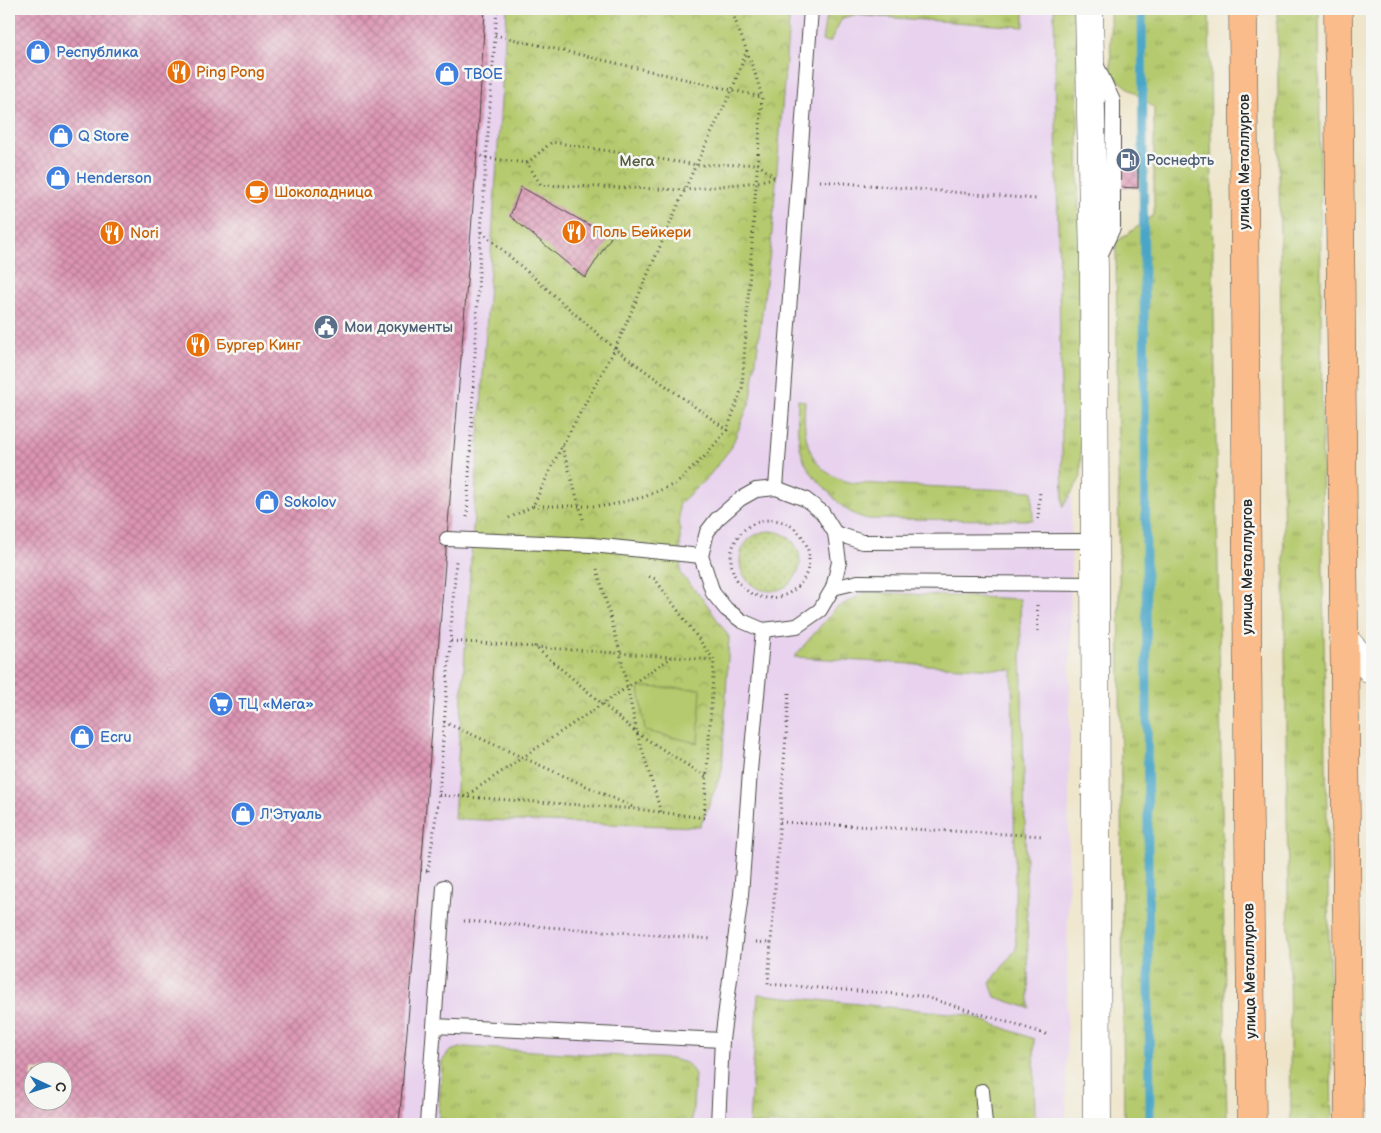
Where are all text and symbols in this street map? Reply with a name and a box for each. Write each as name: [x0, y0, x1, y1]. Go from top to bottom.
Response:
shop icon: Республика: [25, 39, 51, 65]
place label: Республика: [56, 43, 139, 62]
restaurant icon: Ping Pong: [166, 59, 192, 85]
shop icon: ТВОЕ: [434, 61, 460, 87]
place label: Ping Pong: [196, 63, 265, 82]
place label: ТВОЕ: [464, 65, 503, 84]
street label: улица Металлургов: [1235, 94, 1254, 230]
shop icon: Q Store: [48, 123, 74, 149]
place label: Q Store: [78, 127, 129, 146]
fuel station icon: Роснефть: [1115, 147, 1141, 173]
place label: Роснефть: [1146, 151, 1215, 170]
park label: Мега: [619, 152, 655, 171]
shop icon: Henderson: [45, 165, 71, 191]
place label: Henderson: [76, 169, 152, 188]
cafe icon: Шоколадница: [244, 179, 270, 205]
place label: Шоколадница: [274, 183, 373, 202]
restaurant icon: Поль Бейкери: [561, 219, 587, 245]
restaurant icon: Nori: [99, 220, 125, 246]
place label: Поль Бейкери: [592, 223, 691, 242]
place label: Nori: [130, 224, 159, 243]
public building icon: Мои документы: [313, 314, 339, 340]
place label: Мои документы: [344, 318, 453, 337]
restaurant icon: Бургер Кинг: [185, 332, 211, 358]
place label: Бургер Кинг: [216, 336, 301, 355]
shop icon: Sokolov: [254, 489, 280, 515]
place label: Sokolov: [284, 493, 337, 512]
street label: улица Металлургов: [1238, 499, 1257, 635]
supermarket icon: ТЦ «Мега»: [208, 691, 234, 717]
place label: ТЦ «Мега»: [238, 695, 314, 714]
shop icon: Ecru: [69, 724, 95, 750]
place label: Ecru: [100, 728, 132, 747]
shop icon: Л'Этуаль: [230, 801, 256, 827]
place label: Л'Этуаль: [259, 805, 322, 824]
street label: улица Металлургов: [1239, 903, 1261, 1039]
north arrow: [22, 1060, 72, 1110]
text: С: [52, 1081, 69, 1093]

